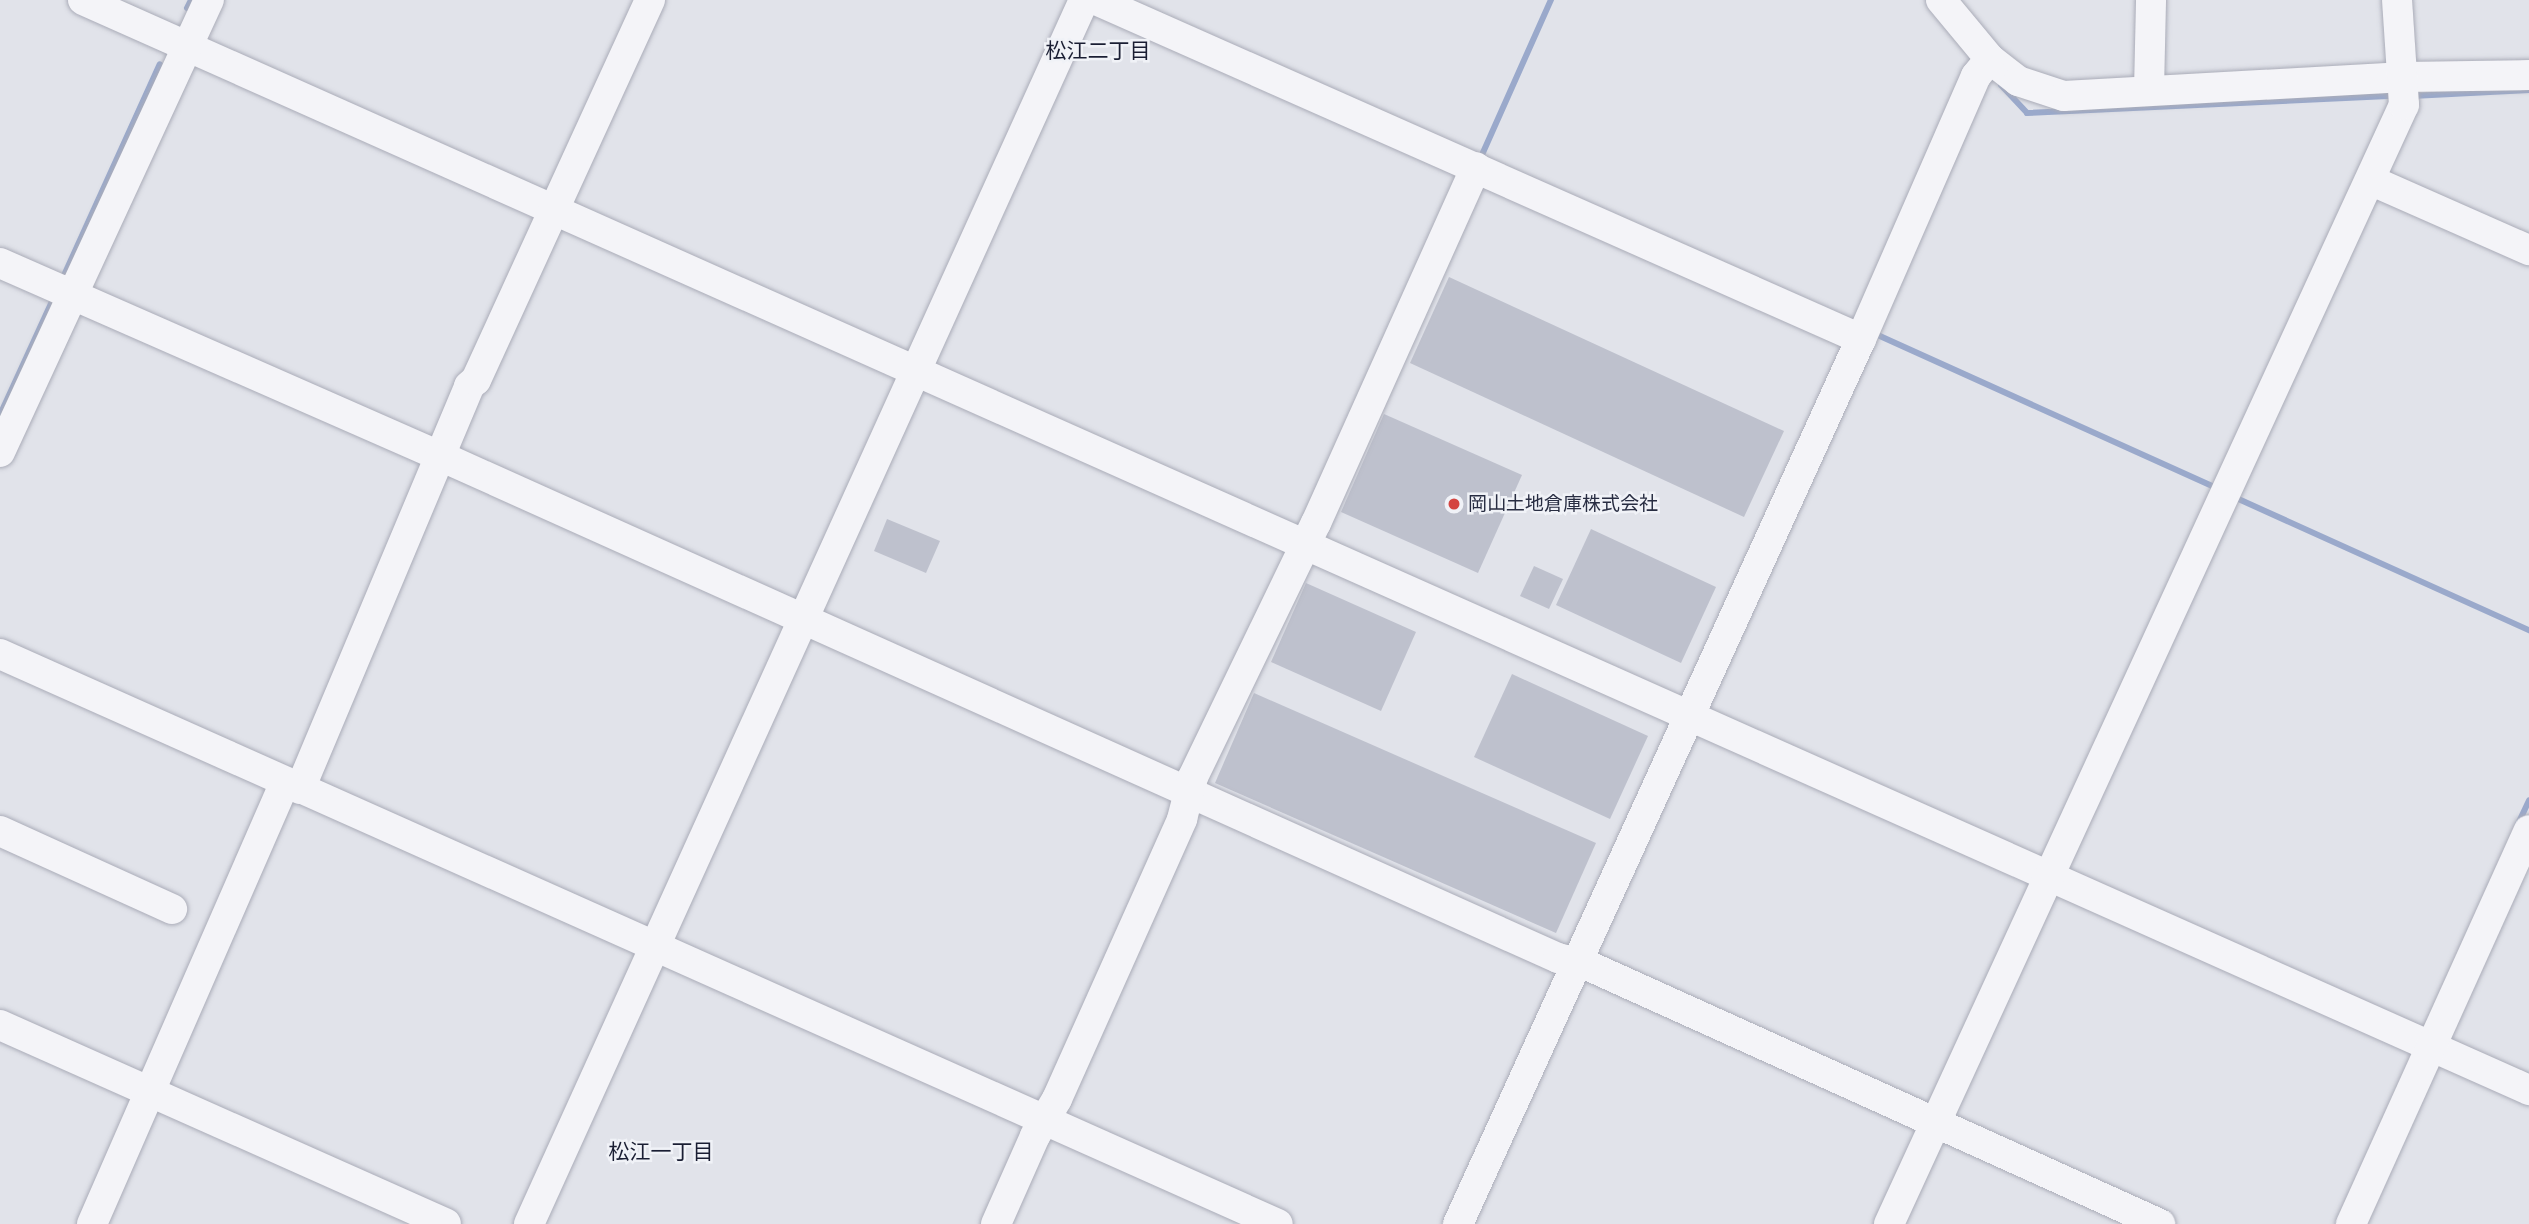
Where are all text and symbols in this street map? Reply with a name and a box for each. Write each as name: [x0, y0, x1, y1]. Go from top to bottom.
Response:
district label: 松江二丁目: [1046, 38, 1150, 64]
place label: 岡山土地倉庫株式会社: [1468, 493, 1658, 515]
marker: 岡山土地倉庫株式会社: [1446, 496, 1462, 512]
district label: 松江一丁目: [609, 1139, 713, 1165]

